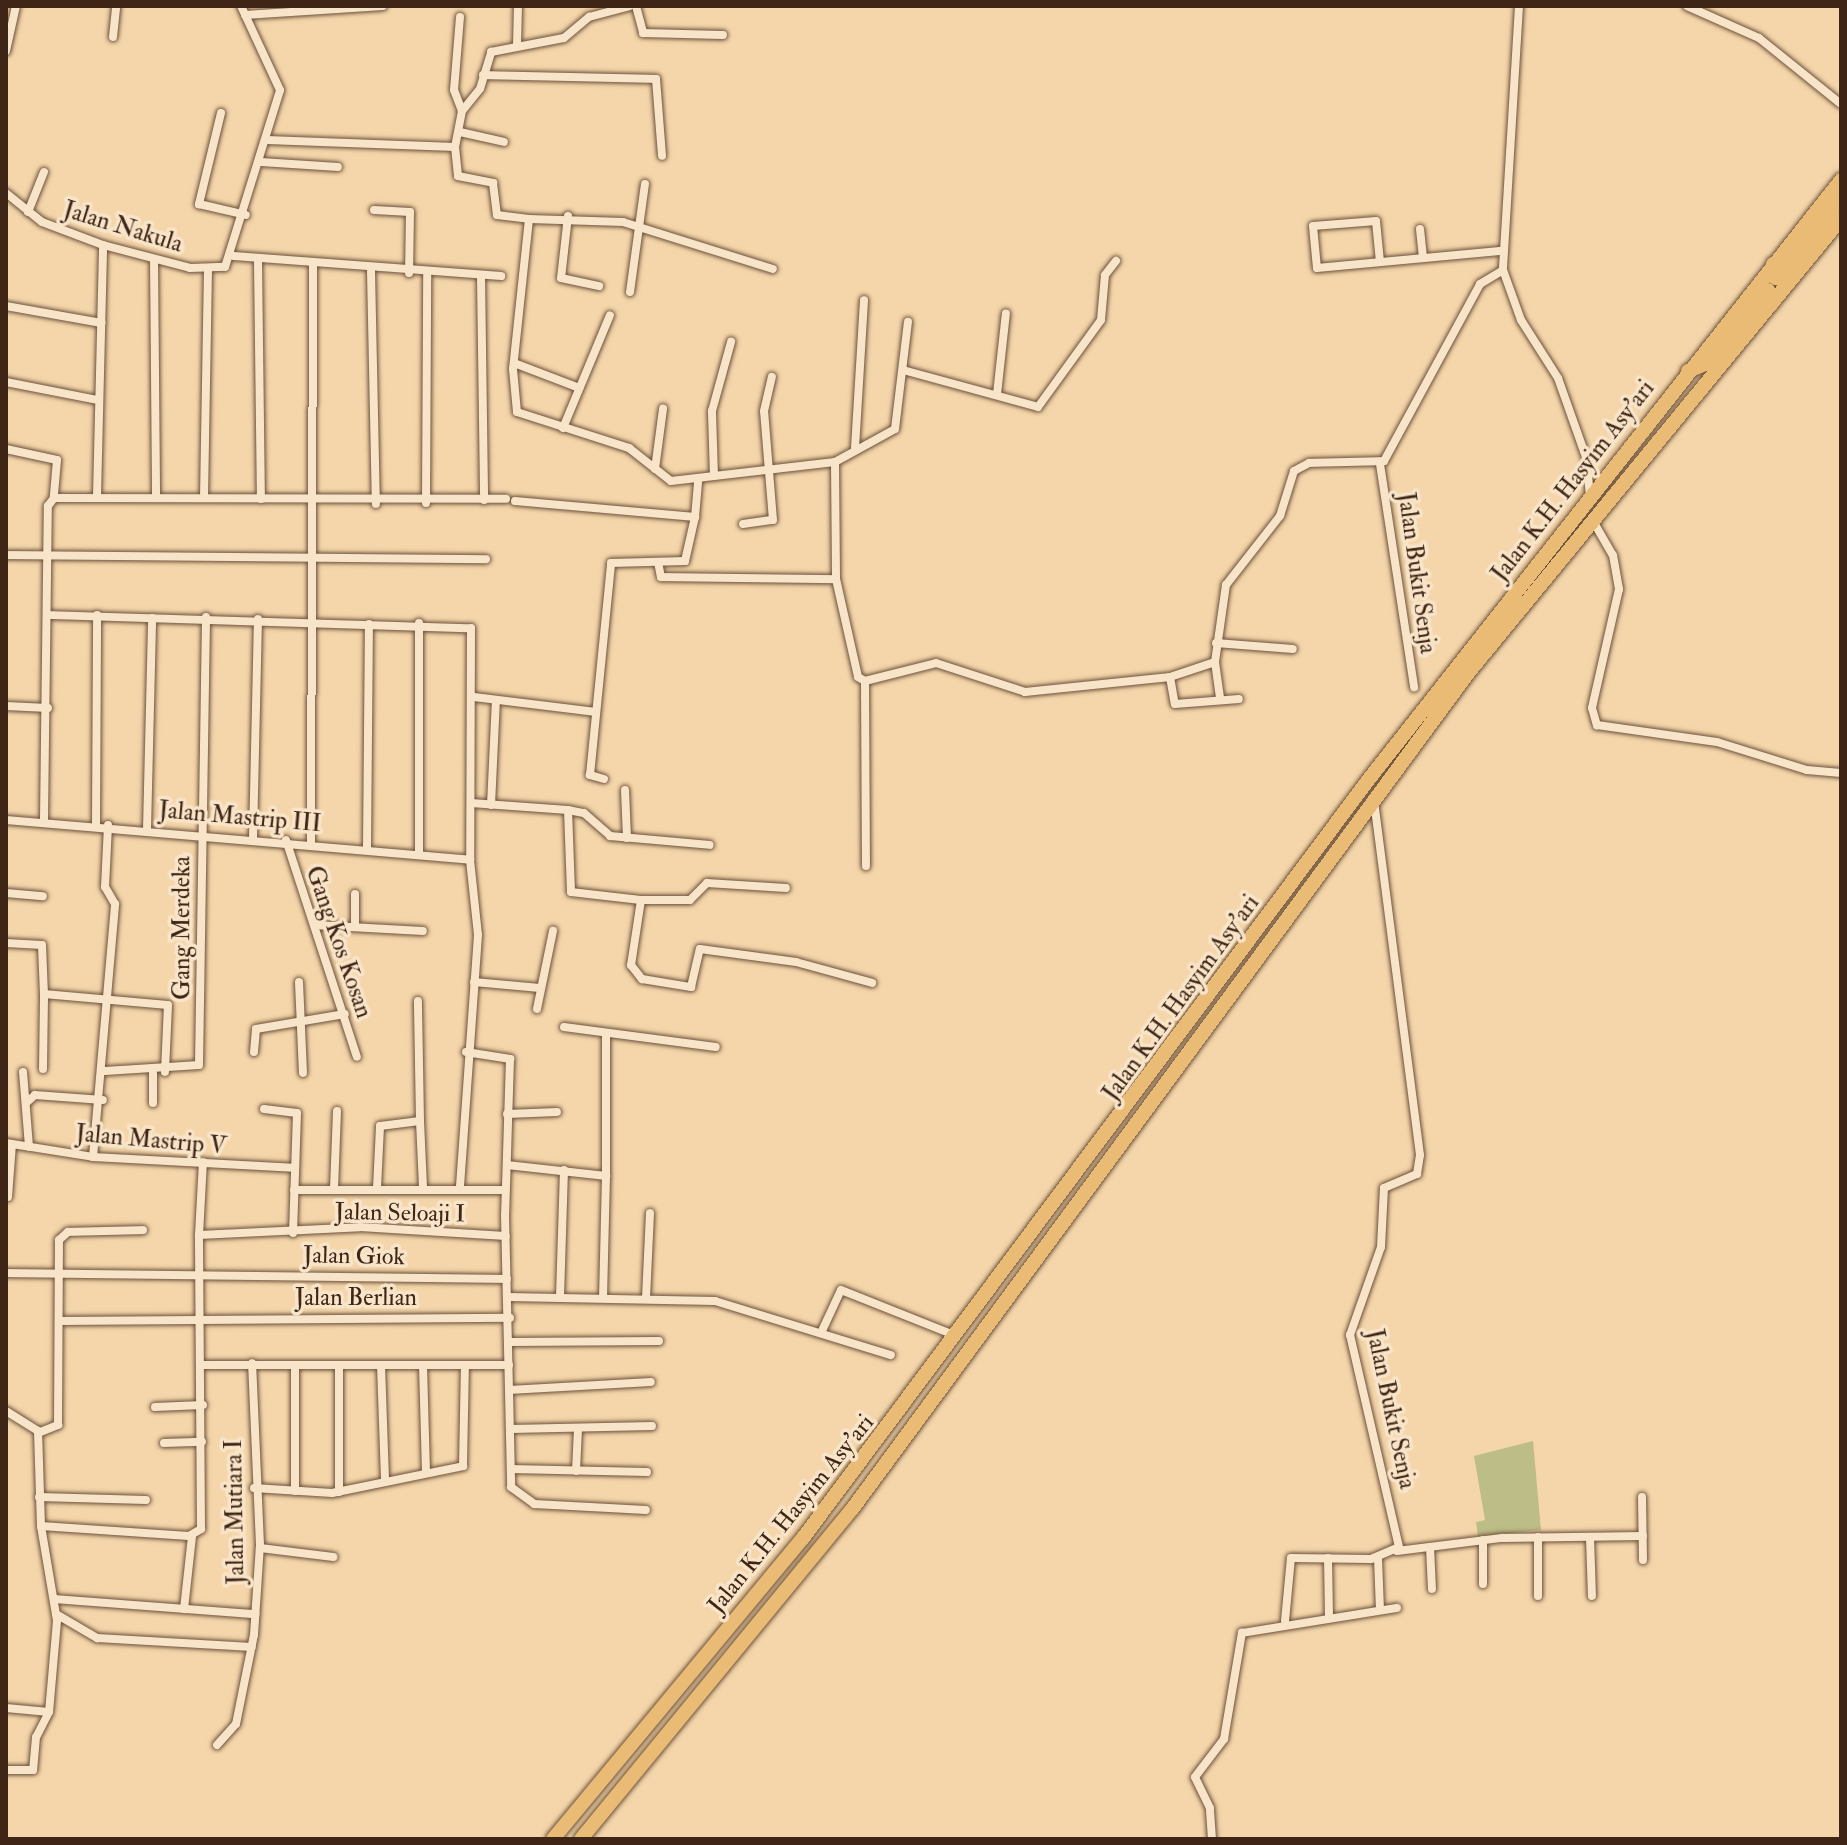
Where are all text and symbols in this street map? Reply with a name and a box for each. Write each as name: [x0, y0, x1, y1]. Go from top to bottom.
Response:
street label: Jalan Nakula: [60, 195, 186, 259]
street label: Jalan K.H. Hasyim Asy'ari: [1485, 375, 1661, 587]
street label: Jalan Bukit Senja: [1391, 491, 1443, 655]
street label: Jalan Mastrip III: [158, 796, 322, 838]
street label: Gang Merdeka: [168, 856, 196, 1000]
street label: Gang Kos Kosan: [300, 862, 378, 1022]
street label: Jalan K.H. Hasyim Asy'ari: [1097, 889, 1265, 1107]
street label: Jalan Mastrip V: [75, 1119, 227, 1161]
street label: Jalan Seloaji I: [335, 1197, 465, 1229]
street label: Jalan Giok: [303, 1241, 405, 1271]
street label: Jalan Berlian: [295, 1284, 417, 1312]
street label: Jalan Bukit Senja: [1360, 1327, 1422, 1491]
street label: Jalan K.H. Hasyim Asy'ari: [702, 1409, 880, 1619]
street label: Jalan Mutiara I: [219, 1439, 251, 1585]

